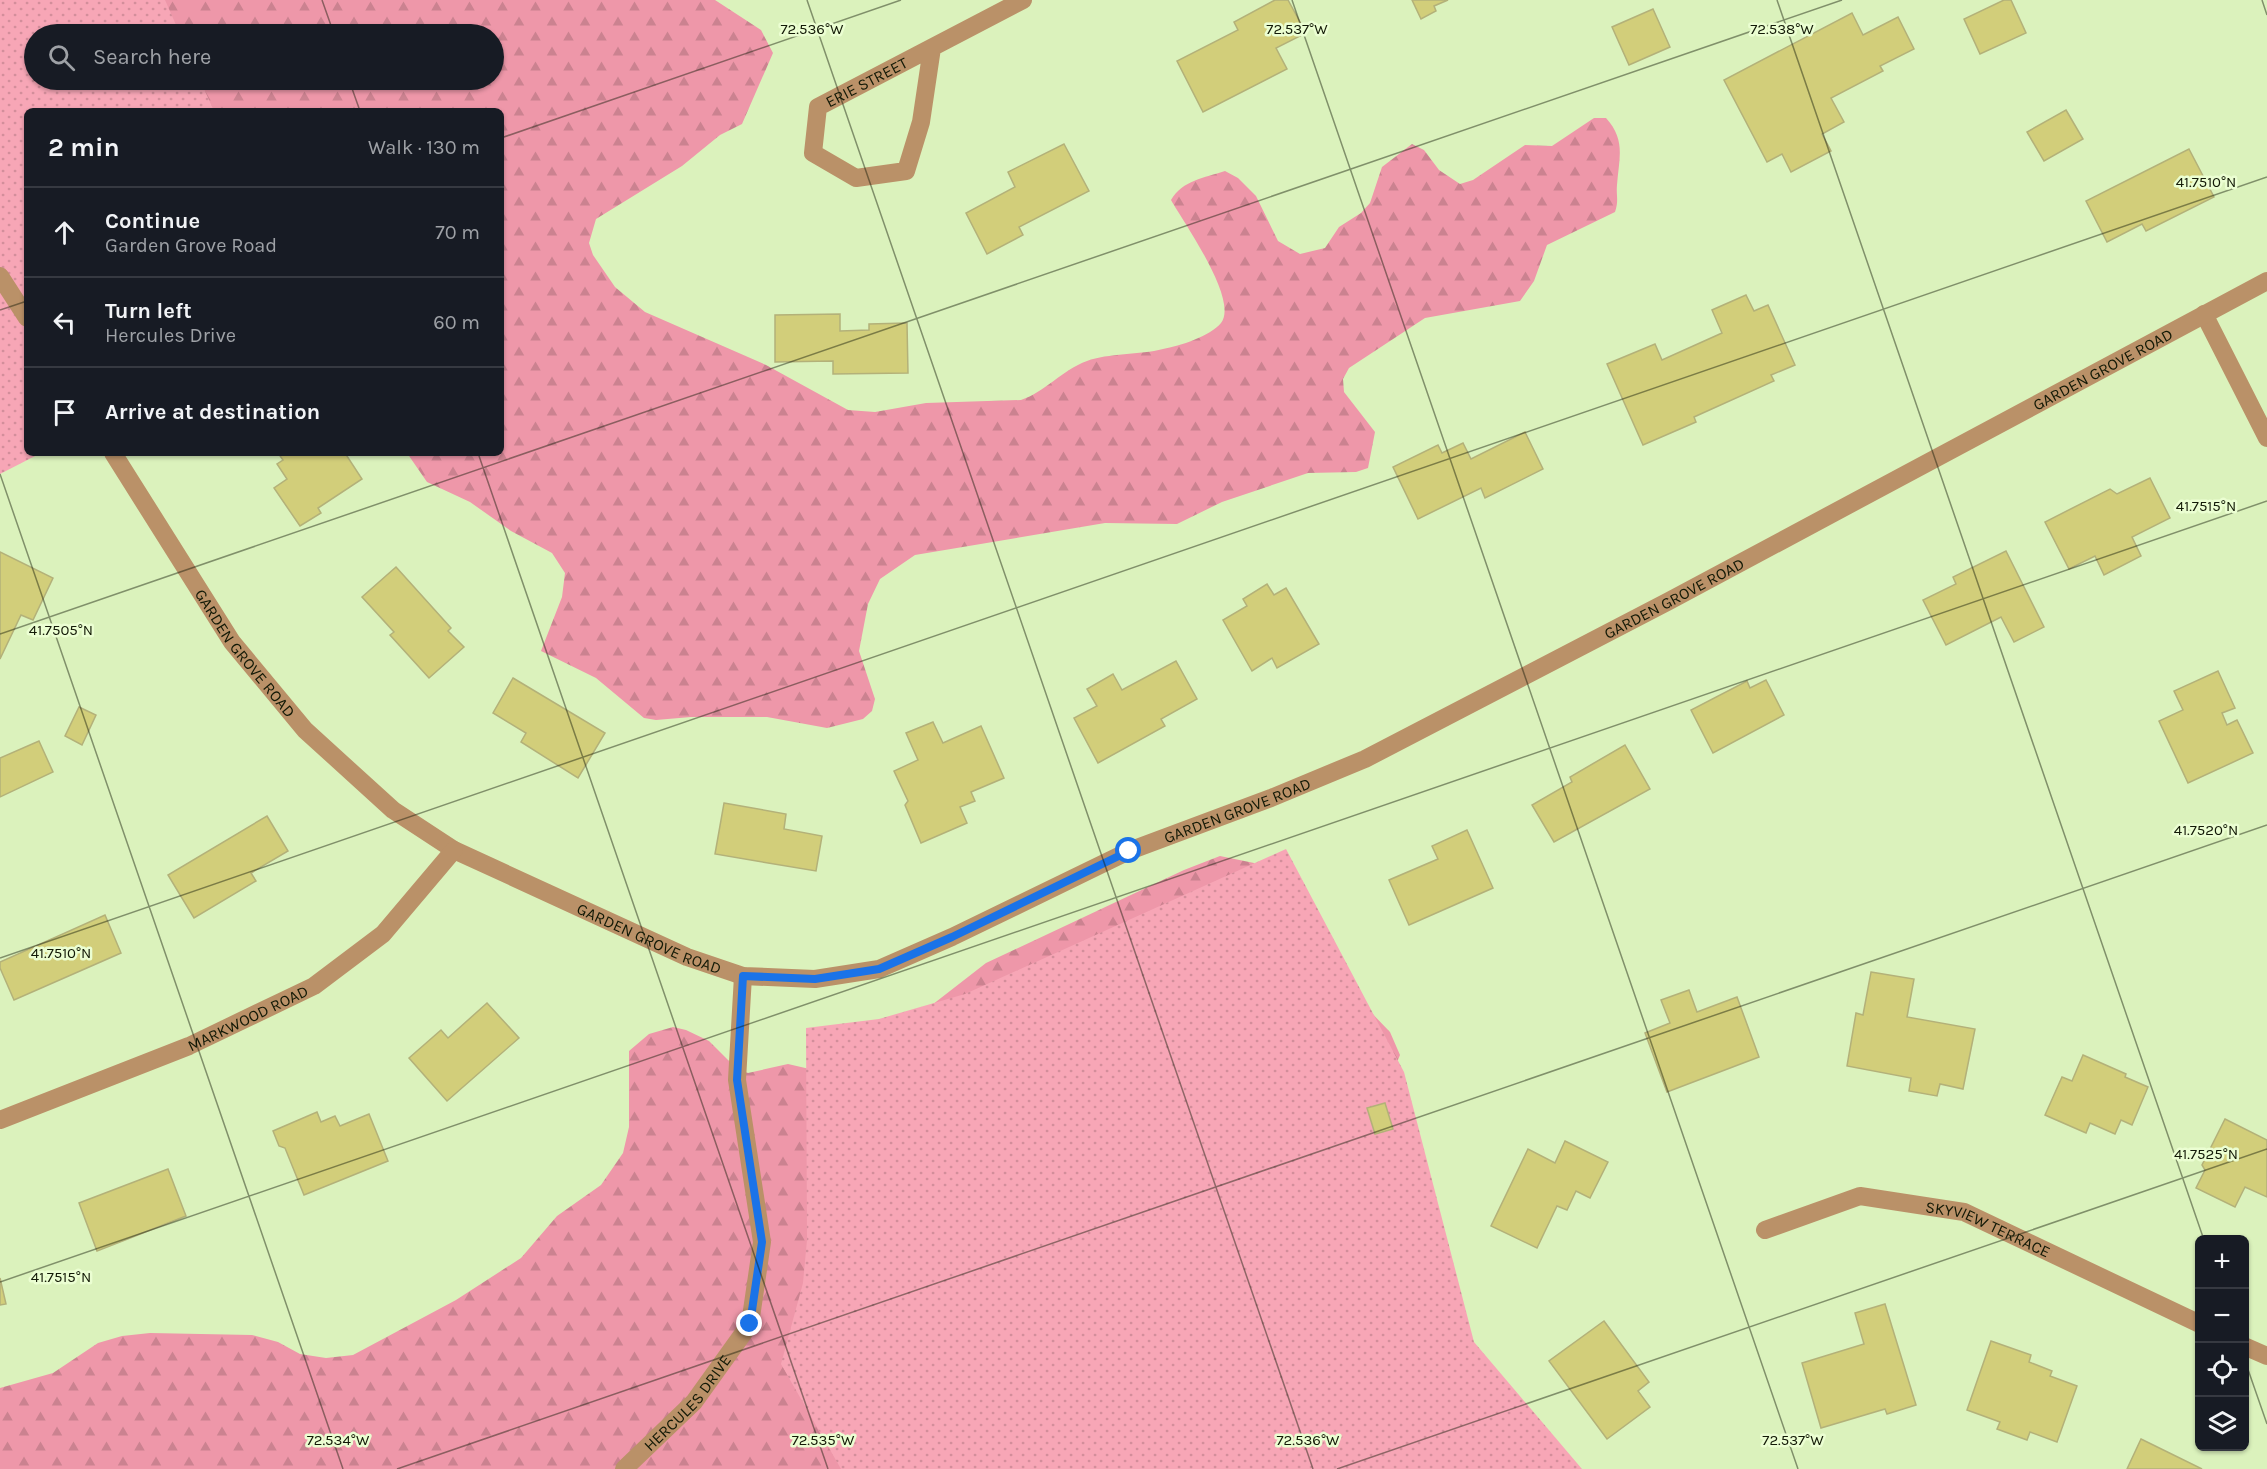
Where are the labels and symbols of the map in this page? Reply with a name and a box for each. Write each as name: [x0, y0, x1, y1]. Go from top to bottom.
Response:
text: 72.536°W: [781, 20, 844, 38]
text: 72.537°W: [1266, 20, 1328, 38]
text: 72.538°W: [1750, 20, 1814, 38]
street label: ERIE STREET: [822, 53, 910, 111]
text: 41.7510°N: [2176, 173, 2236, 191]
street label: GARDEN GROVE ROAD: [2029, 324, 2176, 414]
text: 41.7515°N: [2176, 497, 2236, 515]
street label: GARDEN GROVE ROAD: [1601, 553, 1747, 643]
street label: GARDEN GROVE ROAD: [191, 585, 300, 721]
text: 41.7505°N: [29, 621, 93, 639]
street label: GARDEN GROVE ROAD: [1161, 773, 1313, 847]
text: 41.7520°N: [2174, 821, 2238, 839]
route start: [1115, 837, 1141, 863]
street label: GARDEN GROVE ROAD: [574, 898, 724, 978]
text: 41.7510°N: [31, 944, 91, 962]
street label: MARKWOOD ROAD: [184, 981, 311, 1055]
text: 41.7525°N: [2174, 1145, 2238, 1163]
street label: SKYVIEW TERRACE: [1924, 1197, 2054, 1261]
text: 41.7515°N: [31, 1268, 91, 1286]
route end: [736, 1310, 762, 1336]
street label: HERCULES DRIVE: [640, 1351, 735, 1455]
text: 72.534°W: [307, 1431, 370, 1449]
text: 72.535°W: [792, 1431, 855, 1449]
text: 72.536°W: [1277, 1431, 1340, 1449]
text: 72.537°W: [1762, 1431, 1824, 1449]

